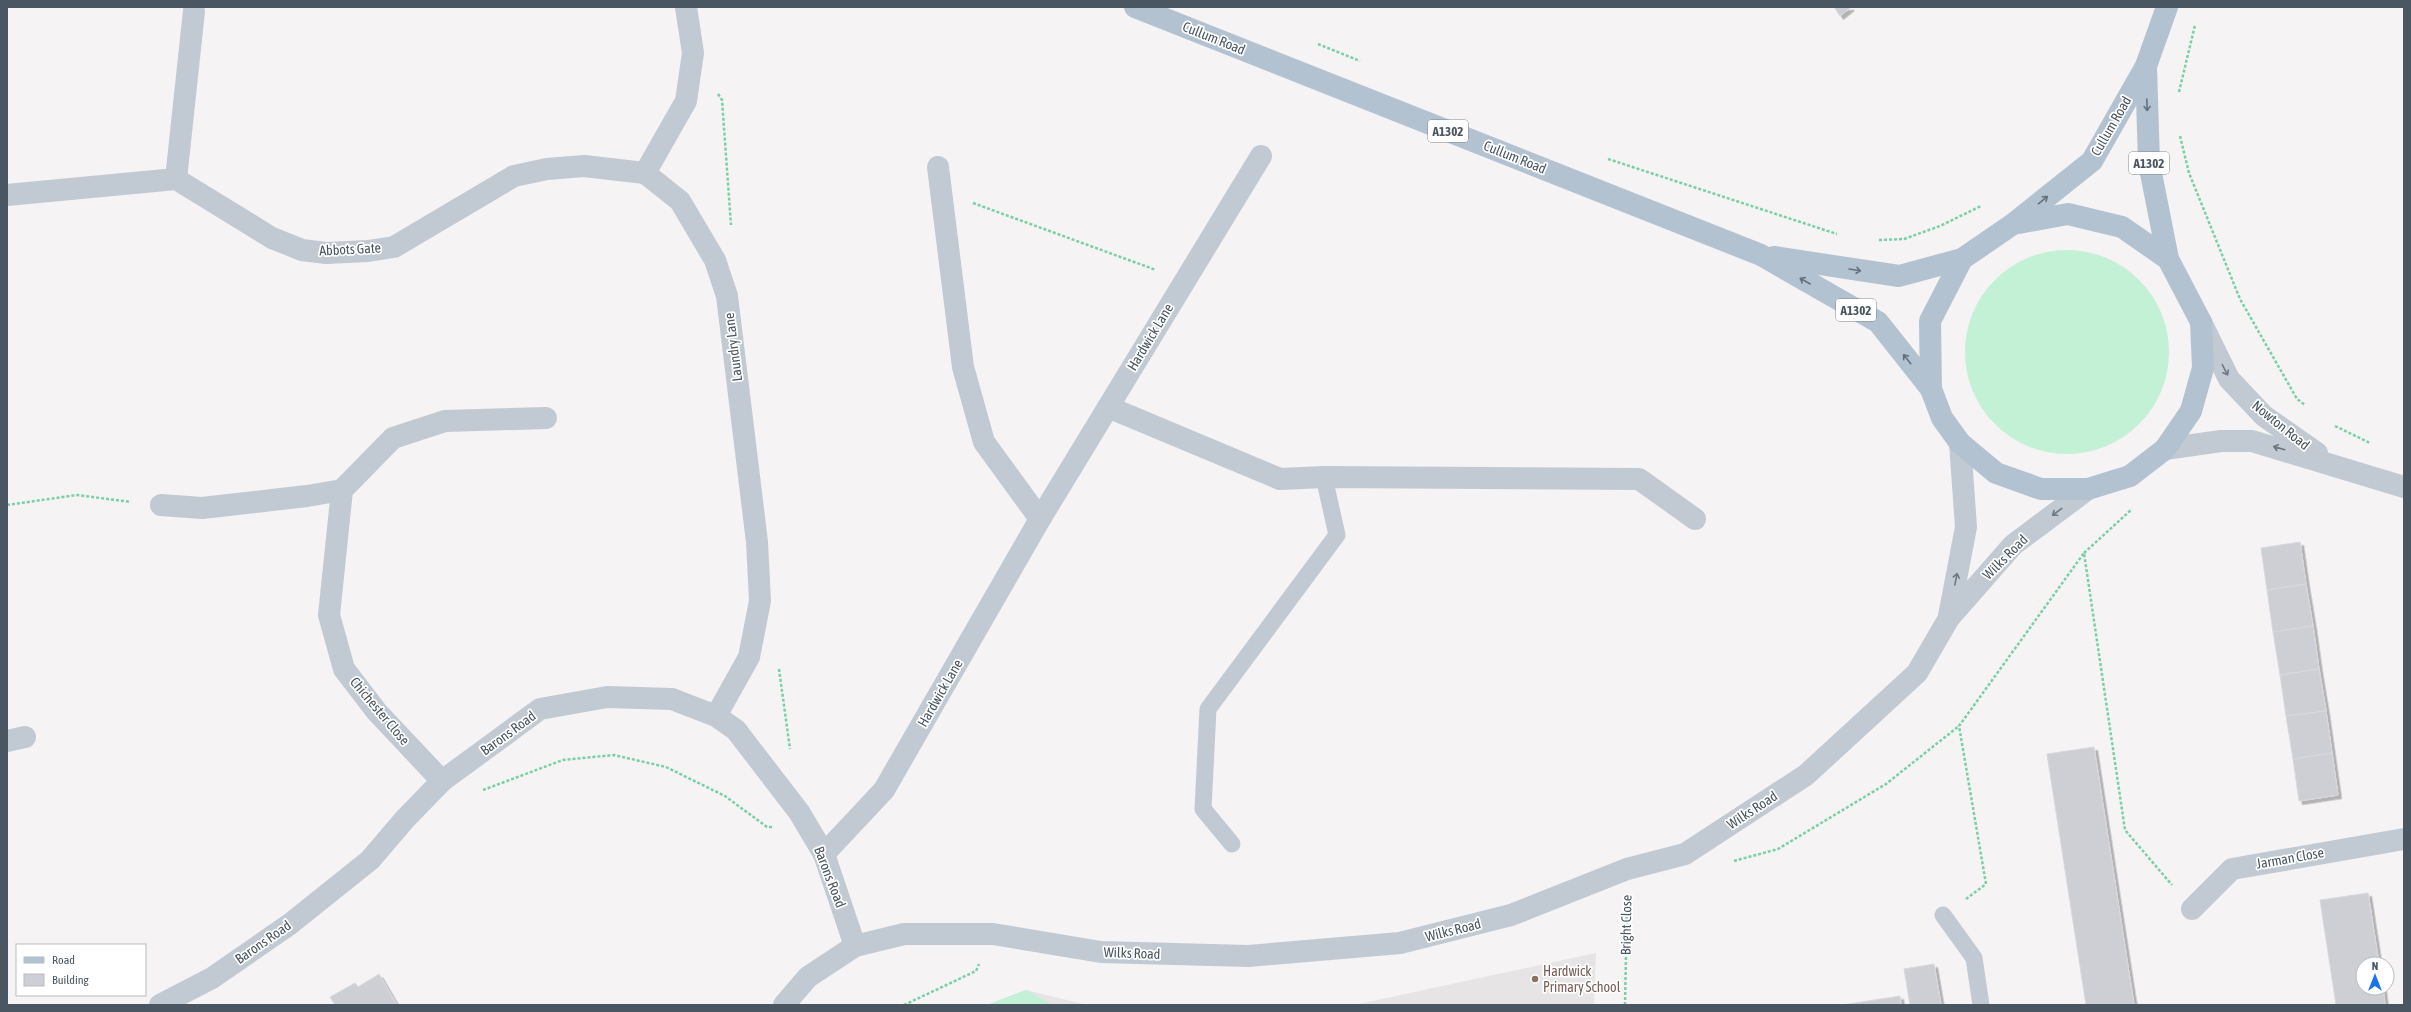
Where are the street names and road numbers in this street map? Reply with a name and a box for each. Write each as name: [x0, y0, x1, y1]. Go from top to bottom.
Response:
street label: Cullum Road: [1180, 18, 1248, 58]
street label: Cullum Road: [2088, 93, 2134, 159]
road number: A1302: [1428, 120, 1468, 142]
street label: Cullum Road: [1481, 137, 1549, 177]
road number: A1302: [2129, 152, 2169, 174]
street label: Abbots Gate: [319, 239, 381, 259]
road number: A1302: [1836, 299, 1876, 321]
street label: Hardwick Lane: [1124, 301, 1176, 373]
street label: Laundry Lane: [721, 312, 745, 382]
street label: Nowton Road: [2249, 397, 2313, 453]
street label: Wilks Road: [1979, 531, 2031, 583]
street label: Hardwick Lane: [914, 656, 966, 730]
street label: Chichester Close: [347, 674, 413, 748]
street label: Barons Road: [477, 708, 539, 758]
street label: Wilks Road: [1724, 788, 1780, 832]
street label: Barons Road: [811, 844, 849, 910]
street label: Jarman Close: [2255, 844, 2325, 872]
street label: Bright Close: [1617, 895, 1635, 955]
street label: Wilks Road: [1423, 915, 1483, 945]
street label: Barons Road: [232, 917, 294, 967]
street label: Wilks Road: [1103, 944, 1161, 962]

